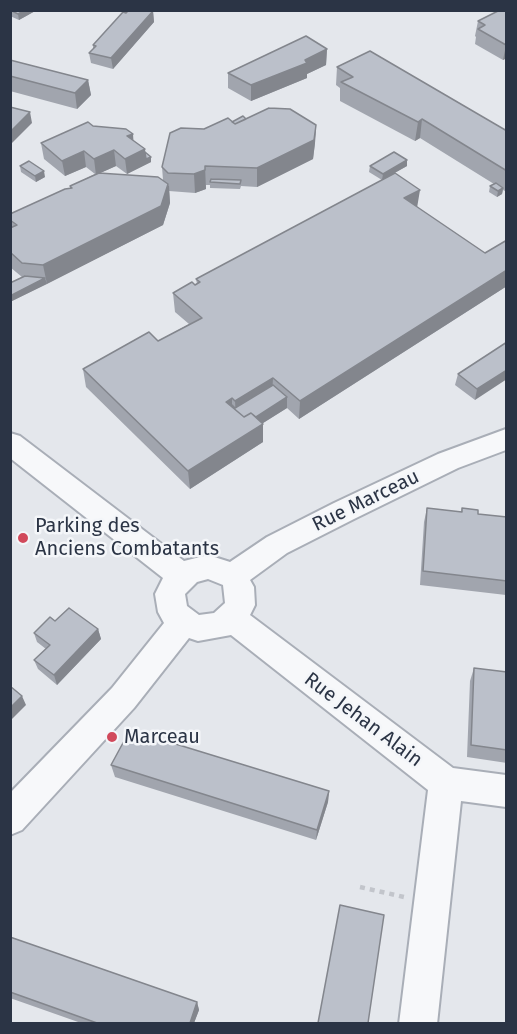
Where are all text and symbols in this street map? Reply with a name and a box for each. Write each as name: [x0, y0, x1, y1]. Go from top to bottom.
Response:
street label: Rue Marceau: [309, 465, 423, 537]
place label: Parking des Anciens Combatants: [35, 514, 219, 561]
marker: Parking des Anciens Combatants: [16, 531, 30, 545]
street label: Rue Jehan Alain: [299, 668, 427, 772]
place label: Marceau: [124, 725, 200, 749]
marker: Marceau: [105, 730, 119, 744]

